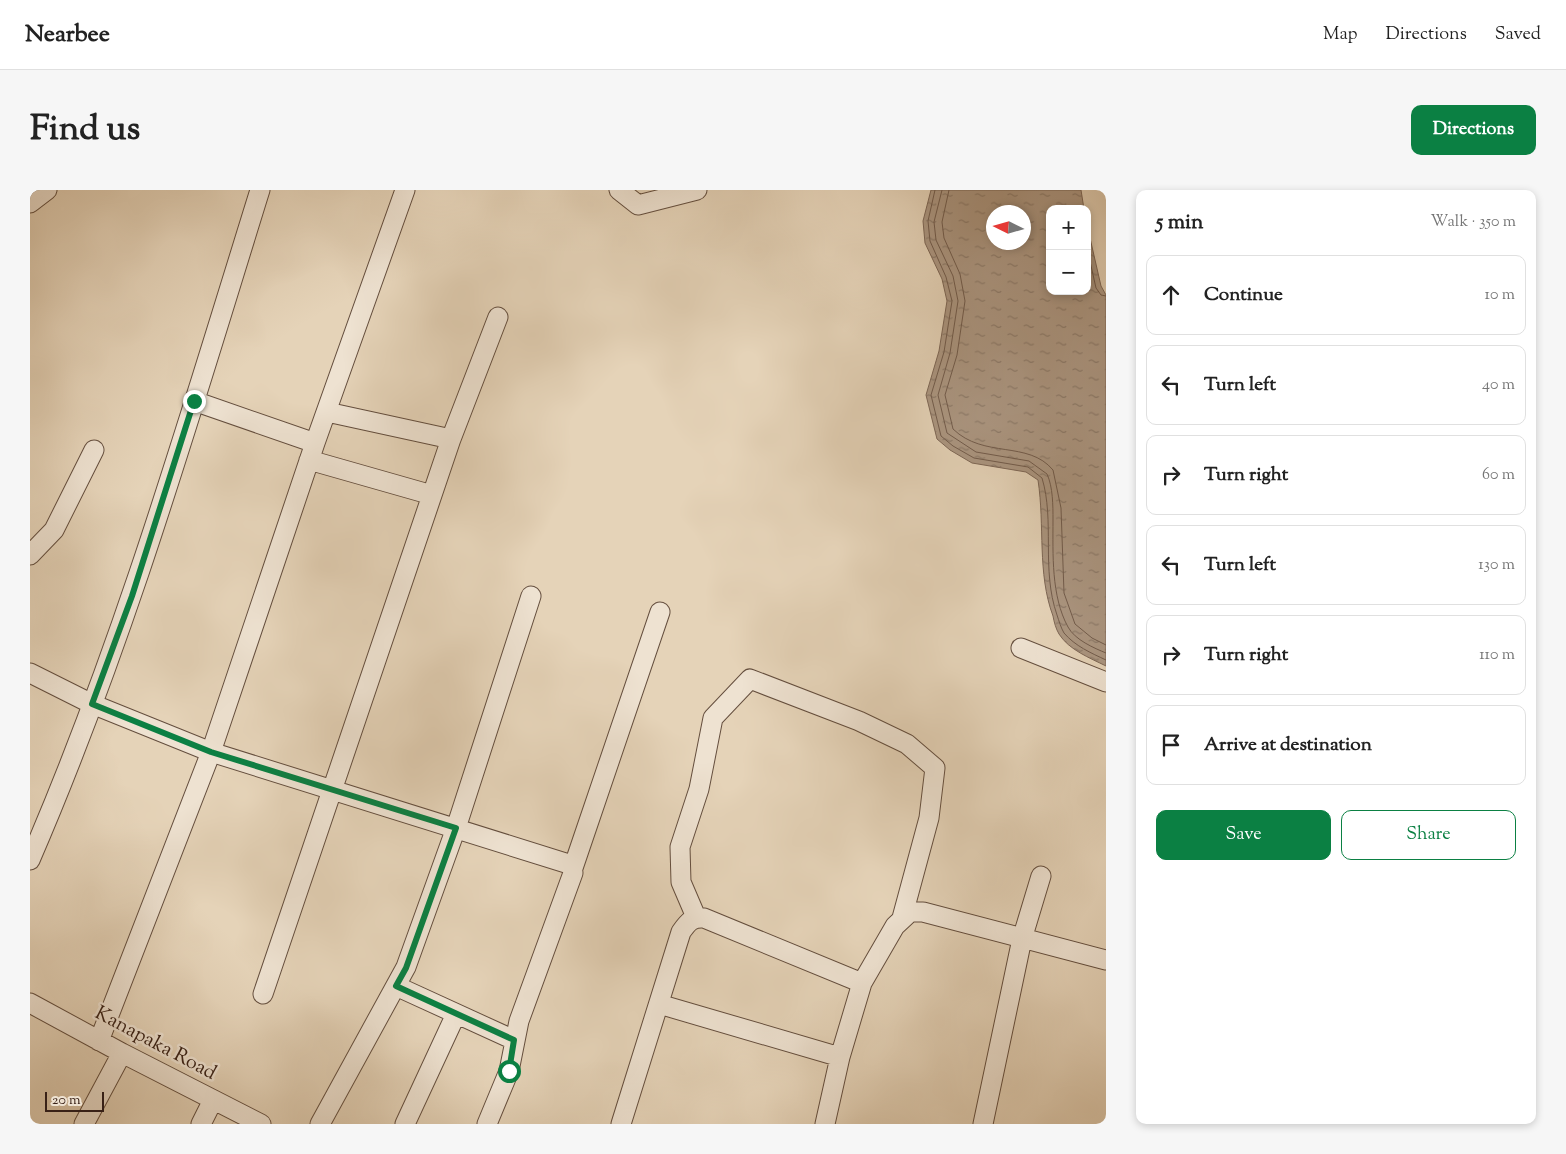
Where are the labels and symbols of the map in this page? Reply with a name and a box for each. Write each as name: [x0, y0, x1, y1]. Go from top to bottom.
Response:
north arrow: [986, 205, 1031, 250]
route end: [183, 390, 206, 413]
street label: Kanapaka Road: [89, 1000, 221, 1088]
route start: [498, 1060, 521, 1083]
scale bar: [45, 1089, 104, 1112]

